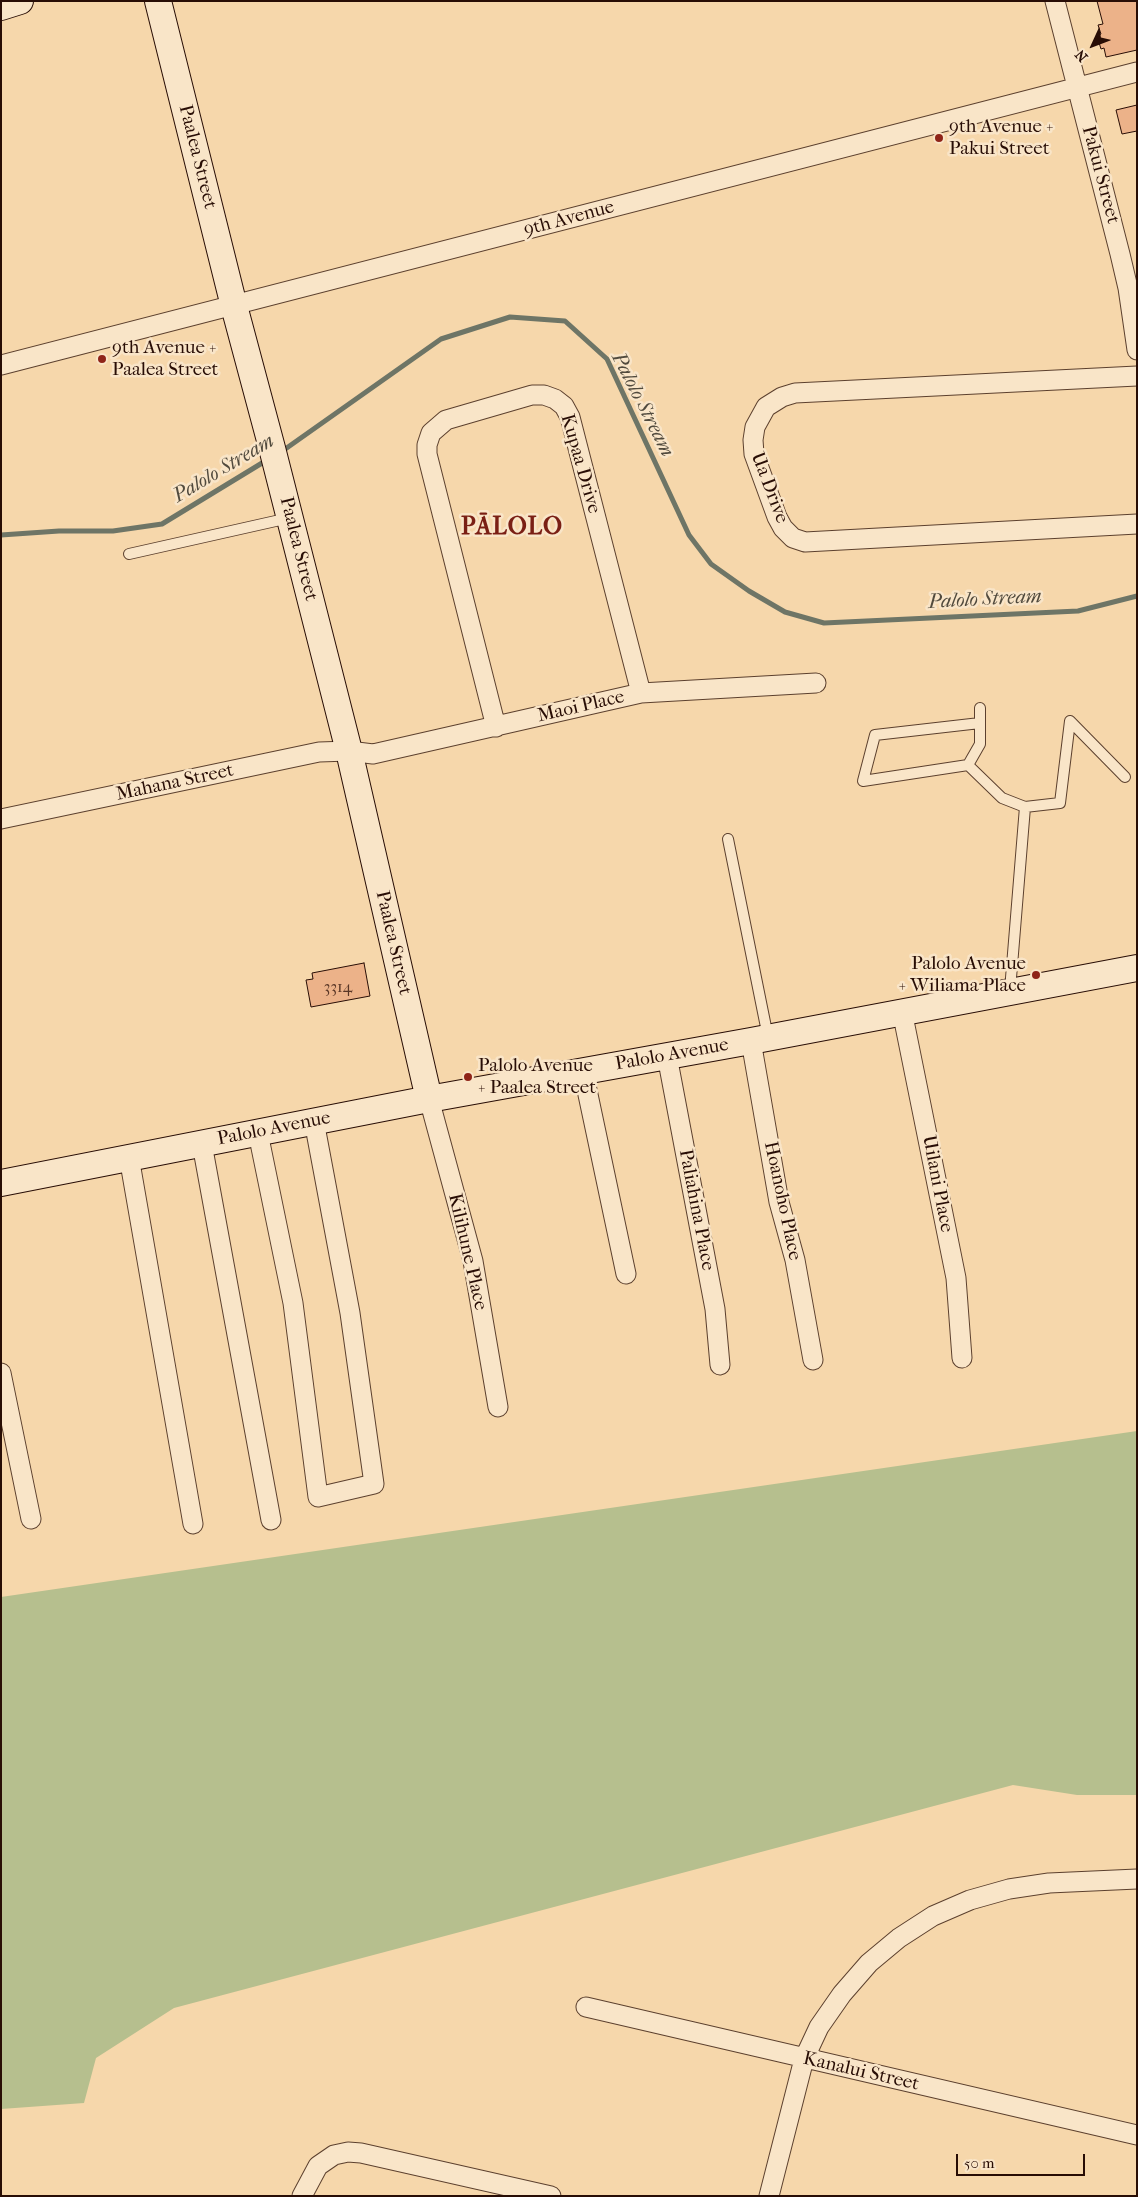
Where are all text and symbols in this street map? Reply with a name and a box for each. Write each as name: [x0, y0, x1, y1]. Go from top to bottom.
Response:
north arrow: [1068, 20, 1118, 70]
text: N: [1072, 46, 1092, 65]
street label: Paalea Street: [173, 103, 221, 211]
place label: 9th Avenue + Pakui Street: [949, 116, 1053, 160]
street label: Pakui Street: [1076, 124, 1124, 226]
marker: 9th Avenue + Pakui Street: [933, 132, 945, 144]
street label: 9th Avenue: [521, 196, 617, 242]
place label: 9th Avenue + Paalea Street: [112, 337, 218, 381]
water label: Palolo Stream: [605, 349, 679, 461]
marker: 9th Avenue + Paalea Street: [96, 353, 108, 365]
street label: Kupaa Drive: [555, 412, 605, 516]
water label: Palolo Stream: [169, 429, 279, 509]
street label: Ua Drive: [745, 449, 793, 527]
street label: Paalea Street: [274, 495, 322, 603]
district label: PĀLOLO: [460, 514, 564, 542]
water label: Palolo Stream: [928, 585, 1042, 615]
street label: Maoi Place: [535, 686, 627, 728]
street label: Mahana Street: [114, 759, 236, 807]
street label: Paalea Street: [370, 889, 416, 997]
place label: Palolo Avenue + Wiliama Place: [899, 953, 1026, 997]
marker: Palolo Avenue + Wiliama Place: [1030, 969, 1042, 981]
house number: 3314: [324, 978, 352, 998]
street label: Palolo Avenue: [613, 1034, 731, 1076]
place label: Palolo Avenue + Paalea Street: [478, 1055, 596, 1099]
marker: Palolo Avenue + Paalea Street: [462, 1071, 474, 1083]
street label: Palolo Avenue: [215, 1107, 333, 1151]
street label: Uilani Place: [916, 1134, 958, 1234]
street label: Hoanoho Place: [758, 1139, 806, 1263]
street label: Paliahina Place: [673, 1147, 719, 1273]
street label: Kilihune Place: [442, 1191, 492, 1313]
street label: Kanalui Street: [801, 2048, 921, 2096]
scale bar: [958, 2144, 1087, 2176]
text: 50 m: [964, 2154, 994, 2172]

